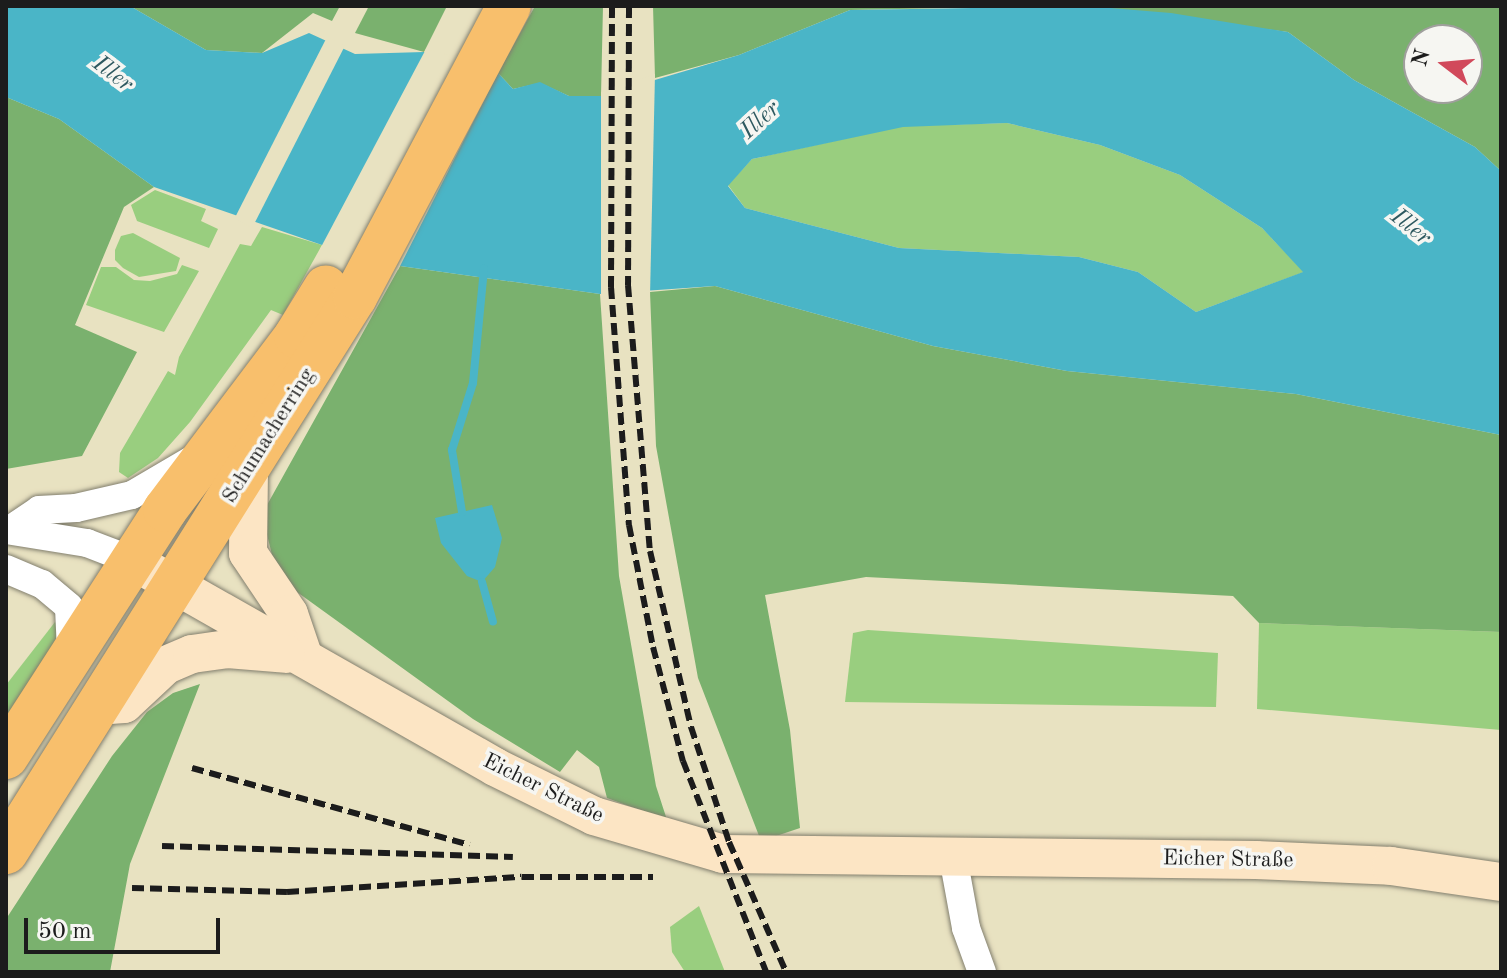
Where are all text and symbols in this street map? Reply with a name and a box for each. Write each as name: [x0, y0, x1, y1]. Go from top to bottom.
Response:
north arrow: [1403, 24, 1483, 104]
text: N: [1409, 47, 1435, 69]
water label: Iller: [86, 50, 138, 100]
water label: Iller: [735, 96, 787, 146]
water label: Iller: [1384, 203, 1436, 253]
street label: Schumacherring: [217, 363, 321, 509]
street label: Eicher Straße: [478, 748, 608, 830]
street label: Eicher Straße: [1162, 846, 1294, 874]
scale bar: [28, 902, 224, 952]
text: 50 m: [38, 920, 92, 944]

